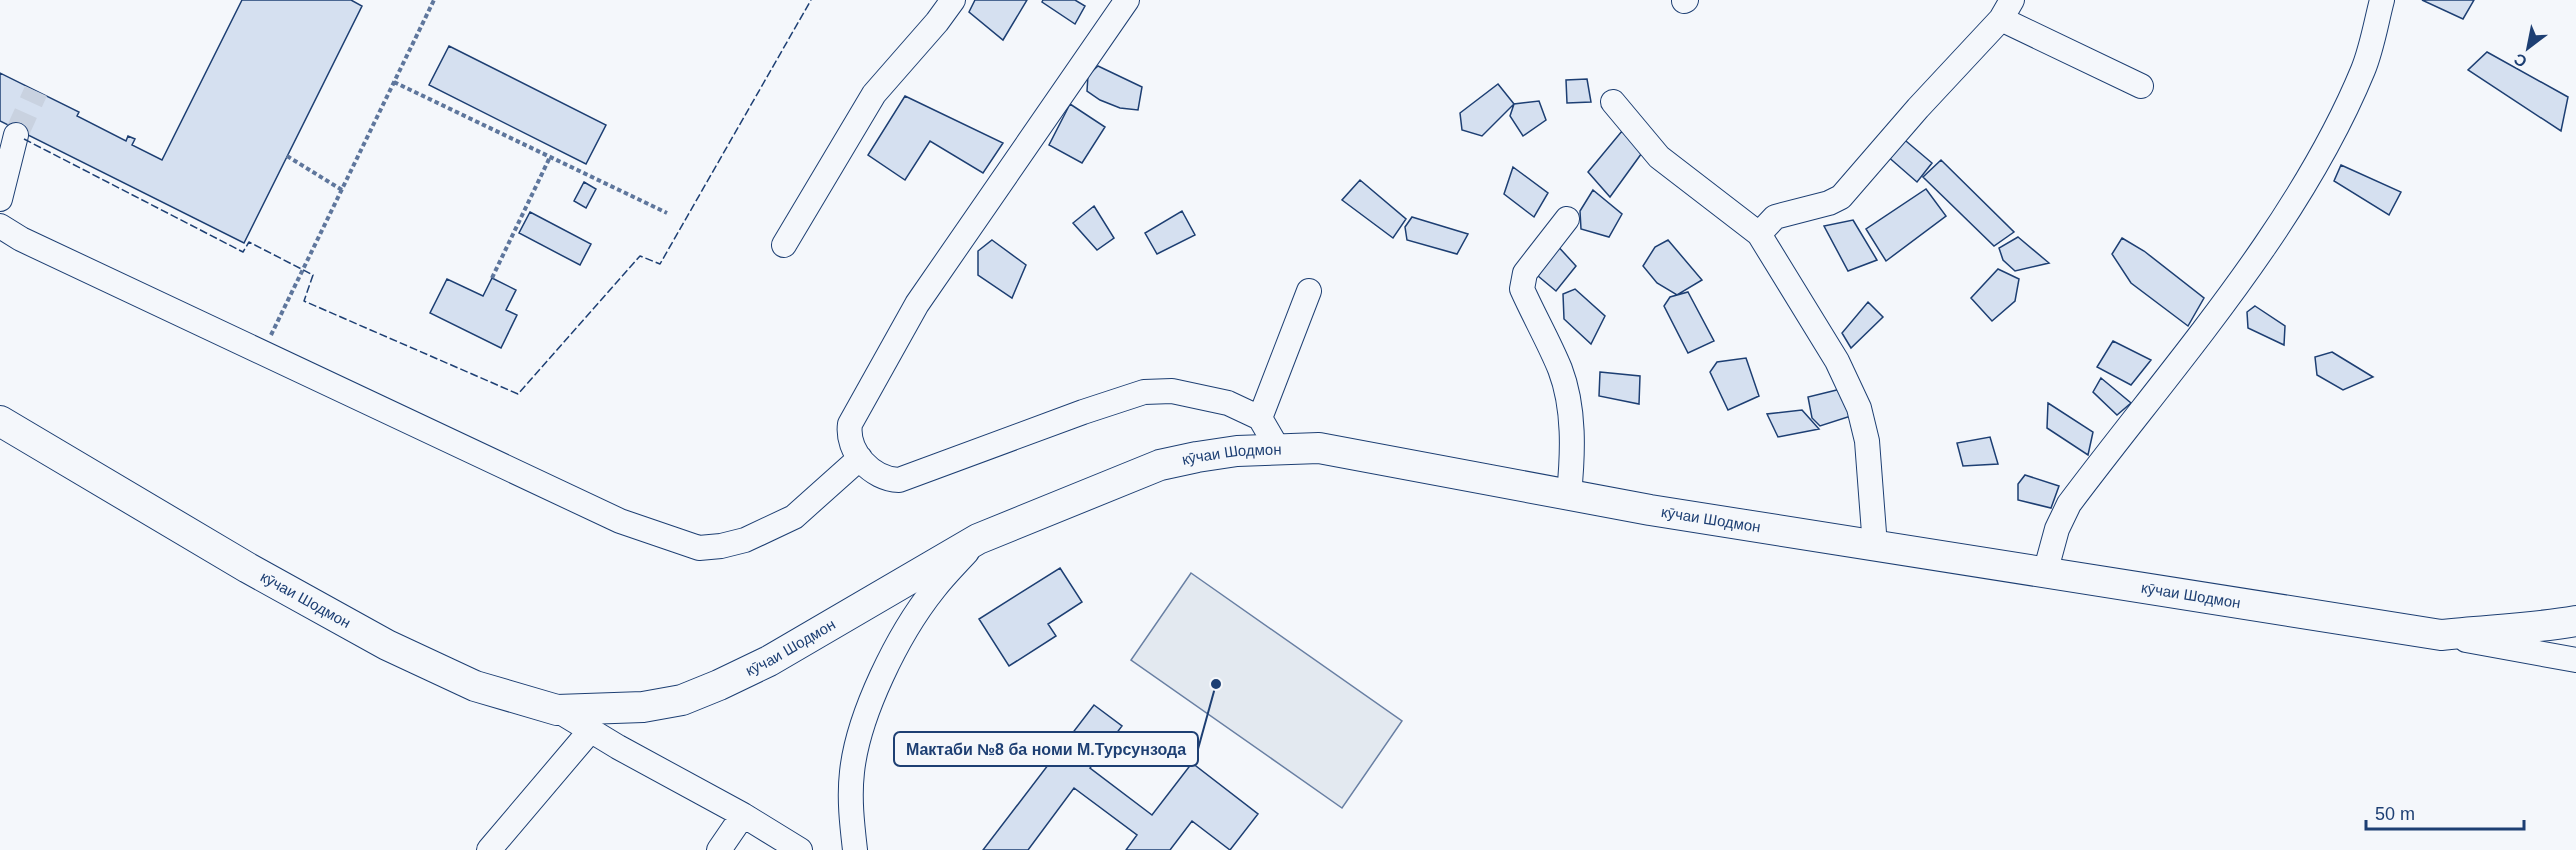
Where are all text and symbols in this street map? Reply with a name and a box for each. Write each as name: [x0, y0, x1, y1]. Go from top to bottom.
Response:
north arrow: [2498, 18, 2558, 78]
text: С: [2511, 50, 2530, 71]
street label: кӯчаи Шодмон: [1180, 440, 1282, 468]
street label: кӯчаи Шодмон: [1660, 503, 1762, 535]
street label: кӯчаи Шодмон: [258, 568, 354, 631]
street label: кӯчаи Шодмон: [2140, 579, 2242, 611]
street label: кӯчаи Шодмон: [743, 615, 838, 679]
callout: Мактаби №8 ба номи М.Турсунзода: [894, 732, 1198, 766]
text: Мактаби №8 ба номи М.Турсунзода: [906, 741, 1186, 758]
scale bar: [2366, 793, 2524, 831]
text: 50 m: [2375, 804, 2415, 824]

